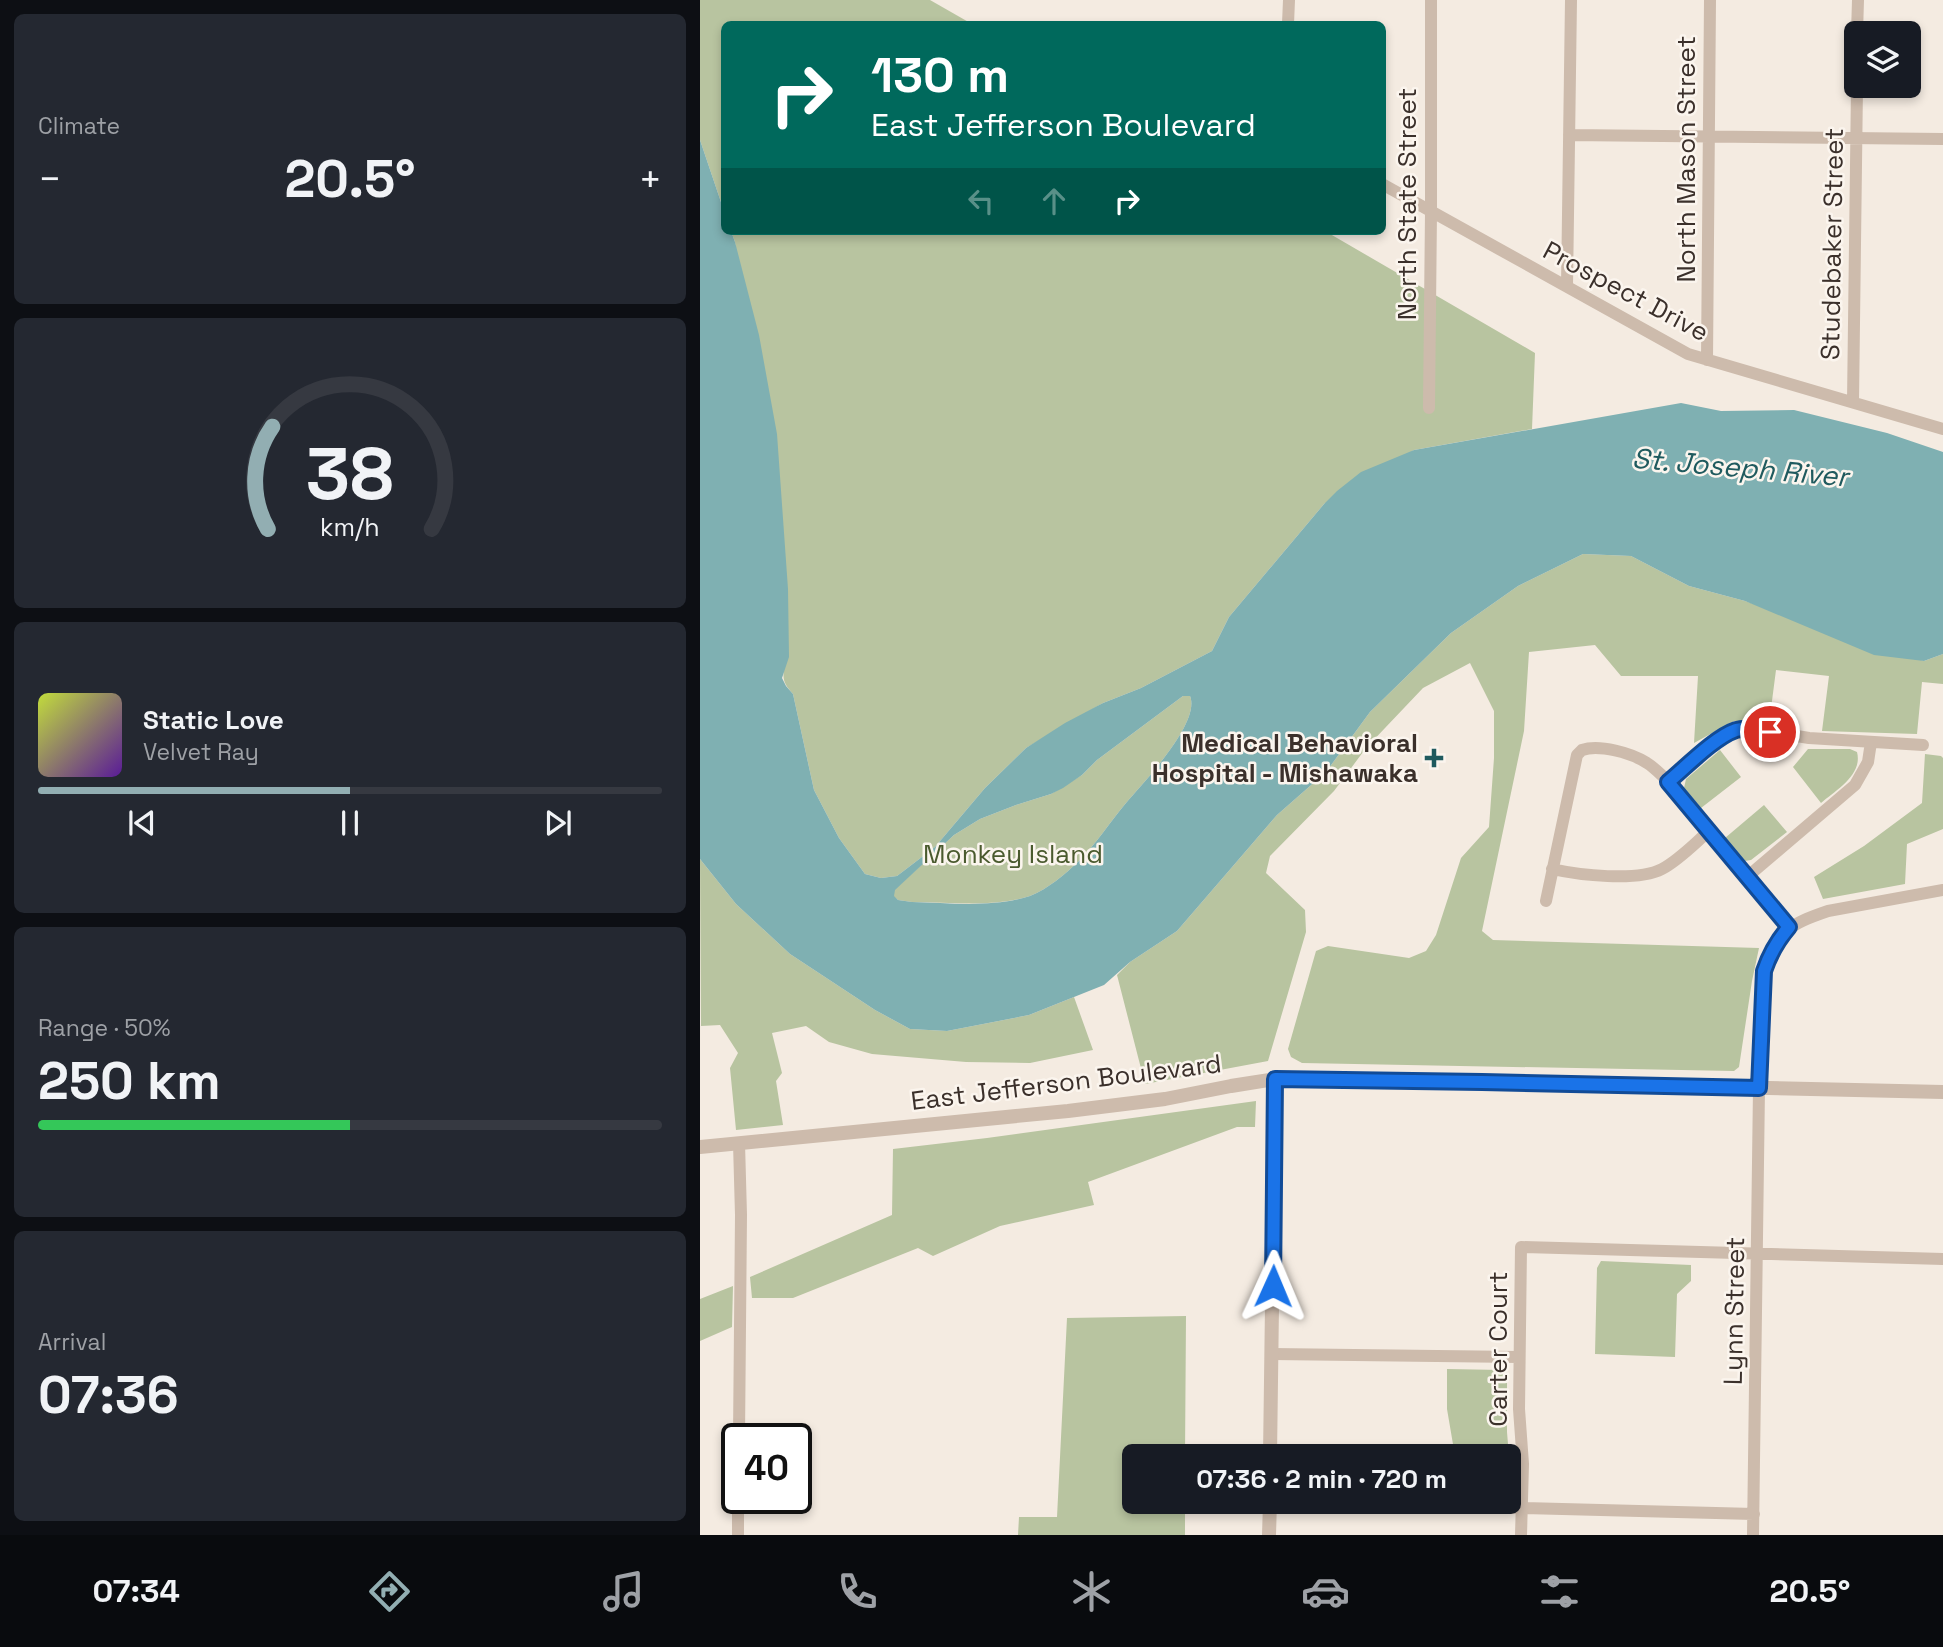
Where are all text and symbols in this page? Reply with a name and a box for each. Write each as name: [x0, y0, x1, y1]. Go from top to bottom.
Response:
map controls: [1844, 21, 1921, 98]
button: layers: [1844, 21, 1921, 98]
street label: North Mason Street: [1669, 36, 1703, 282]
text: 130 m: [871, 44, 1009, 106]
icon: right: [756, 49, 847, 140]
street label: North State Street: [1390, 88, 1424, 320]
text: East Jefferson Boulevard: [871, 105, 1256, 145]
text: Climate: [38, 111, 120, 141]
street label: Studebaker Street: [1813, 128, 1851, 360]
text: 20.5°: [284, 146, 416, 212]
text: −: [38, 155, 62, 203]
text: +: [638, 155, 662, 203]
icon: left: [962, 182, 1000, 220]
icon: ahead: [1035, 182, 1073, 220]
icon: right: [1108, 182, 1146, 220]
street label: Prospect Drive: [1537, 233, 1715, 349]
text: 38: [306, 428, 394, 521]
water label: St. Joseph River: [1631, 440, 1853, 495]
text: km/h: [320, 511, 380, 543]
pin: [1740, 702, 1800, 762]
text: Static Love: [143, 703, 284, 737]
icon: arrive: [1751, 713, 1789, 751]
place label: Medical Behavioral Hospital - Mishawaka: [1152, 726, 1418, 790]
text: Velvet Ray: [143, 737, 259, 767]
marker: Medical Behavioral Hospital - Mishawaka: [1424, 748, 1444, 768]
icon: previous: [123, 804, 161, 842]
icon: pause: [331, 804, 369, 842]
icon: next: [539, 804, 577, 842]
park label: Monkey Island: [923, 837, 1103, 871]
text: Range · 50%: [38, 1013, 171, 1043]
street label: East Jefferson Boulevard: [909, 1046, 1223, 1118]
text: 250 km: [38, 1048, 221, 1114]
street label: Lynn Street: [1716, 1237, 1752, 1385]
position arrow: [1236, 1249, 1310, 1323]
street label: Carter Court: [1481, 1271, 1515, 1427]
text: Arrival: [38, 1327, 106, 1357]
text: 07:36: [38, 1362, 179, 1428]
speed limit sign: 40: [721, 1423, 812, 1514]
text: 07:36 · 2 min · 720 m: [1196, 1462, 1447, 1496]
icon: directions: [365, 1567, 414, 1616]
icon: music: [599, 1567, 648, 1616]
icon: phone: [833, 1567, 882, 1616]
icon: climate: [1067, 1567, 1116, 1616]
icon: car: [1301, 1567, 1350, 1616]
icon: filters: [1535, 1567, 1584, 1616]
text: 07:34: [93, 1571, 180, 1611]
text: 20.5°: [1770, 1571, 1850, 1611]

